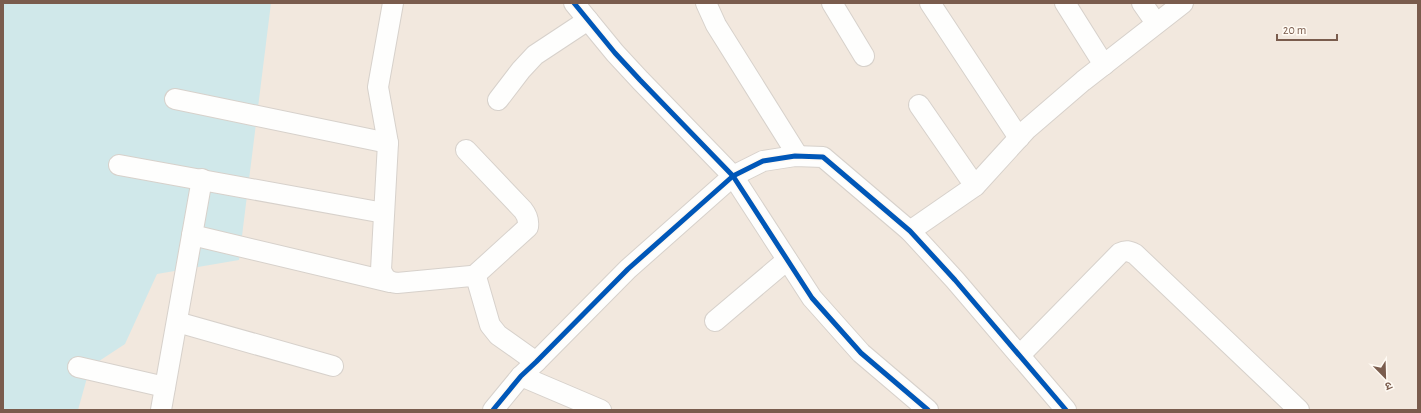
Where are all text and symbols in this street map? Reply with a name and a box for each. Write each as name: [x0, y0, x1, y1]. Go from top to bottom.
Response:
scale bar: [1277, 16, 1337, 42]
text: 20 m: [1283, 24, 1306, 36]
north arrow: [1365, 357, 1405, 397]
text: उ: [1383, 379, 1394, 392]

